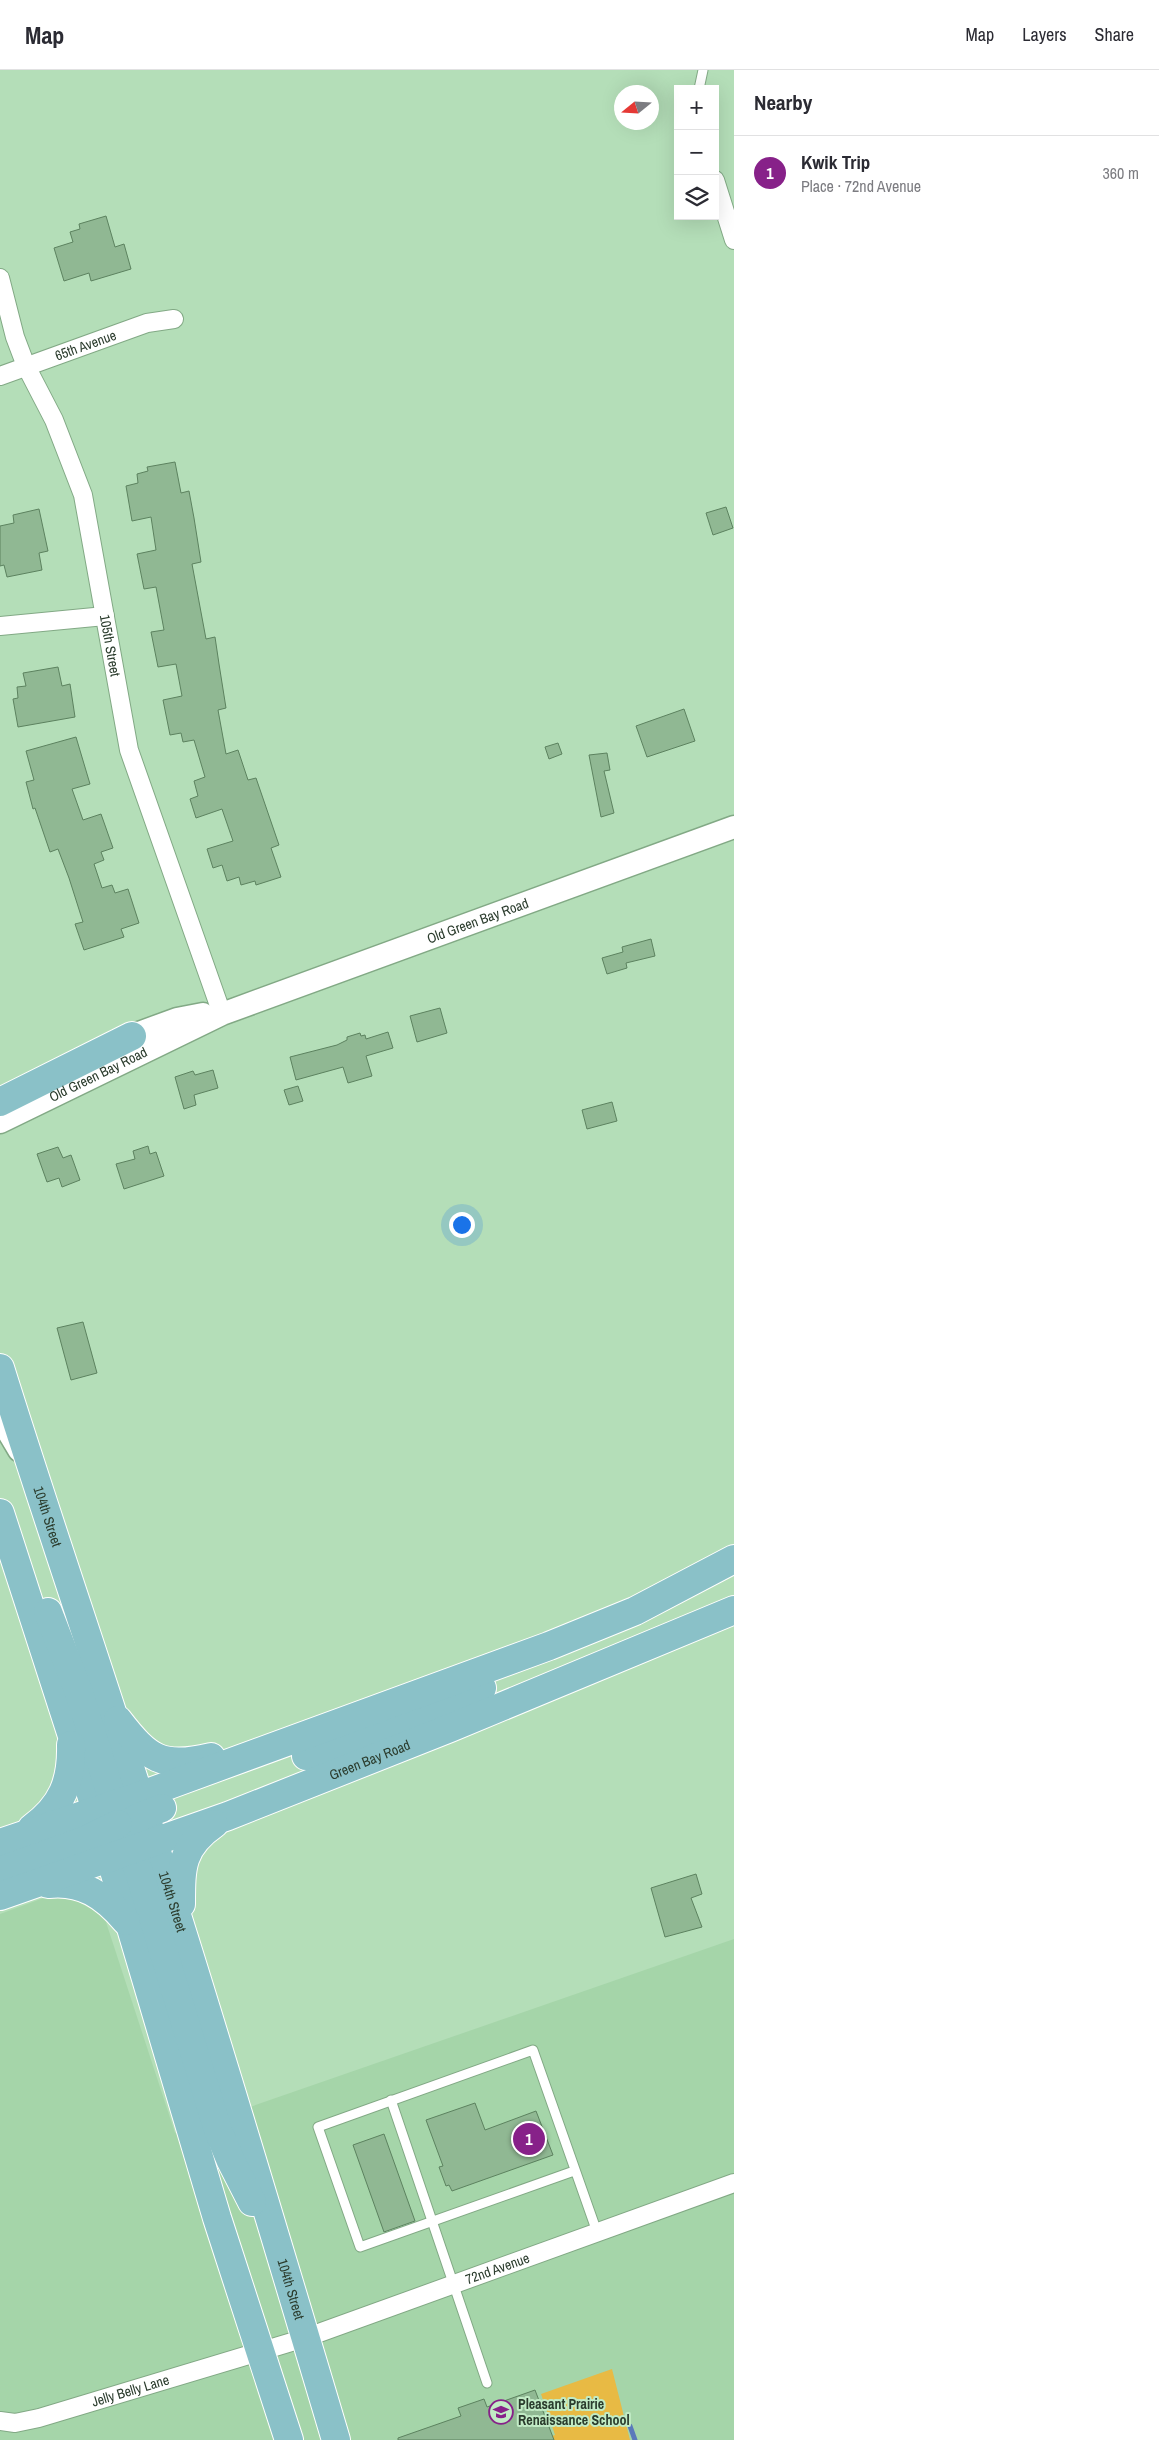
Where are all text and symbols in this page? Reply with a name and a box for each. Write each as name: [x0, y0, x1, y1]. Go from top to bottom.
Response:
text: Map: [25, 19, 64, 51]
text: Map: [966, 22, 994, 47]
text: Layers: [1022, 22, 1067, 47]
text: Share: [1095, 22, 1134, 47]
north arrow: [614, 85, 659, 130]
map controls: [674, 85, 719, 220]
button: +: [674, 85, 719, 130]
text: Nearby: [754, 88, 812, 117]
button: −: [674, 130, 719, 175]
text: Kwik Trip: [801, 149, 870, 175]
text: 1: [766, 162, 774, 184]
text: 360 m: [1103, 162, 1139, 184]
button: layers: [674, 175, 719, 220]
text: Place · 72nd Avenue: [801, 175, 921, 197]
street label: 65th Avenue: [53, 326, 119, 364]
street label: 105th Street: [96, 613, 125, 678]
street label: Old Green Bay Road: [424, 894, 531, 947]
street label: Old Green Bay Road: [46, 1043, 150, 1106]
your location: [449, 1212, 475, 1238]
street label: 104th Street: [29, 1484, 66, 1549]
street label: Green Bay Road: [327, 1736, 413, 1784]
street label: 104th Street: [155, 1869, 191, 1934]
pin: 1: [513, 2120, 545, 2158]
street label: 72nd Avenue: [463, 2249, 532, 2288]
street label: 104th Street: [273, 2257, 309, 2322]
street label: Jelly Belly Lane: [89, 2370, 171, 2411]
place label: Pleasant Prairie Renaissance School: [518, 2395, 630, 2429]
school or university icon: Pleasant Prairie Renaissance School: [488, 2399, 514, 2425]

